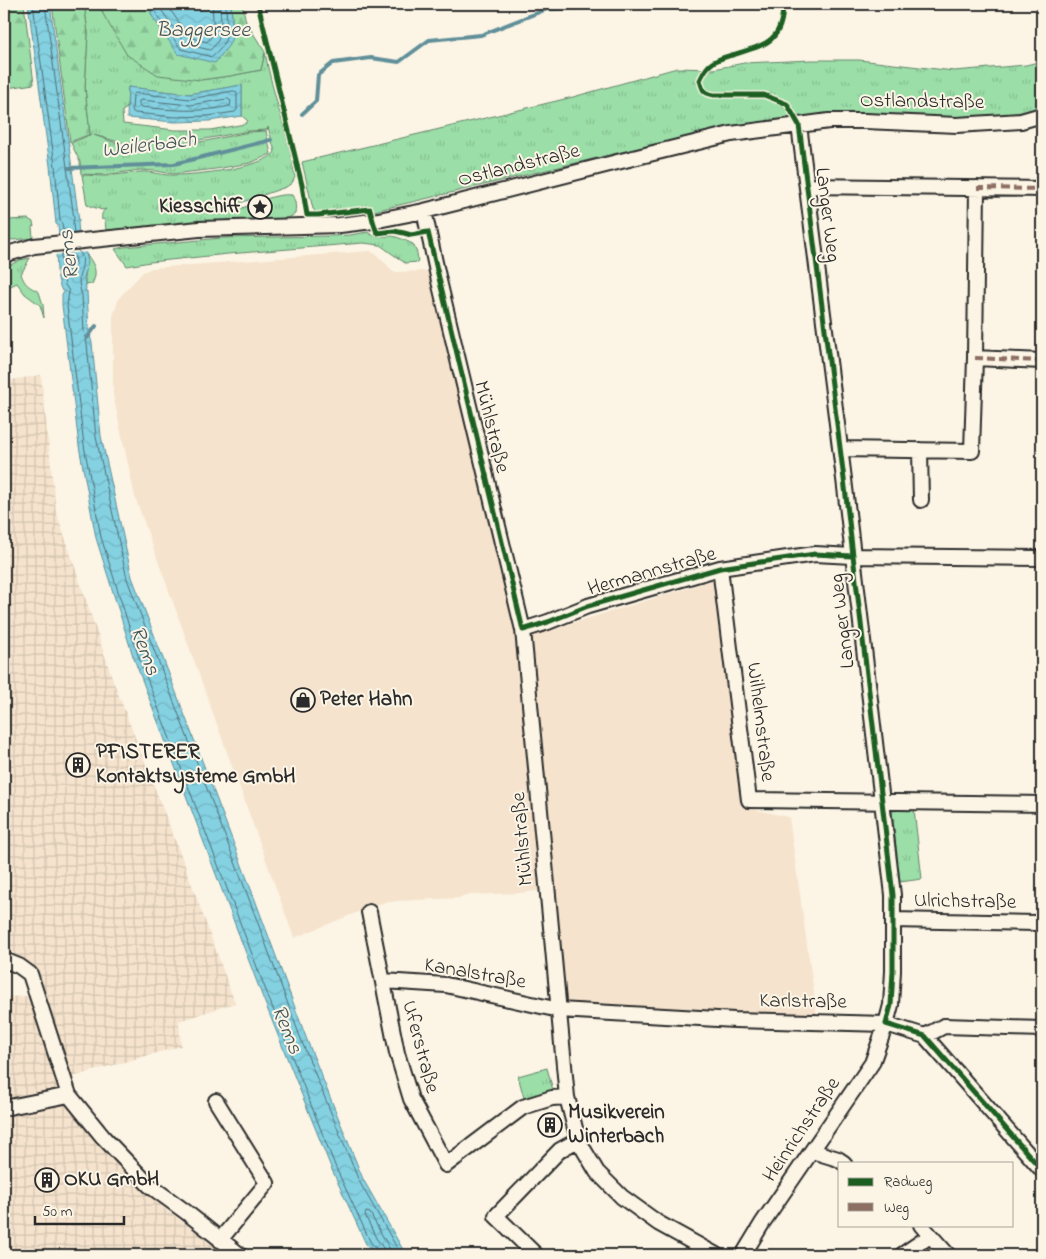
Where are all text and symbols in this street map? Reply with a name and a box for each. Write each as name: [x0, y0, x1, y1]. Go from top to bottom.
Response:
water label: Baggersee: [156, 15, 251, 47]
street label: Ostlandstraße: [859, 86, 985, 118]
water label: Weilerbach: [100, 124, 199, 168]
street label: Ostlandstraße: [455, 136, 584, 196]
street label: Langer Weg: [804, 166, 848, 264]
place label: Kiesschiff: [159, 192, 243, 222]
place icon: Kiesschiff: [247, 194, 273, 220]
water label: Rems: [51, 227, 89, 282]
street label: Mühlstraße: [465, 378, 517, 477]
street label: Hermannstraße: [584, 539, 720, 605]
street label: Langer Weg: [822, 572, 866, 670]
water label: Rems: [120, 622, 168, 681]
street label: Wilhelmstraße: [738, 661, 782, 784]
place label: Peter Hahn: [320, 685, 412, 715]
shop icon: Peter Hahn: [290, 687, 316, 713]
place label: PFISTERER Kontaktsysteme GmbH: [96, 738, 295, 794]
building icon: PFISTERER Kontaktsysteme GmbH: [65, 752, 91, 778]
street label: Mühlstraße: [504, 790, 542, 887]
street label: Ulrichstraße: [914, 886, 1017, 918]
street label: Kanalstraße: [422, 950, 529, 998]
street label: Karlstraße: [759, 986, 848, 1018]
street label: Uferstraße: [393, 997, 447, 1097]
water label: Rems: [262, 1001, 311, 1060]
street label: Heinrichstraße: [756, 1071, 849, 1189]
place label: Musikverein Winterbach: [568, 1098, 665, 1152]
building icon: Musikverein Winterbach: [537, 1112, 563, 1138]
legend: [838, 1162, 1014, 1226]
place label: OKU GmbH: [64, 1165, 159, 1195]
building icon: OKU GmbH: [34, 1167, 60, 1193]
text: Radweg: [884, 1171, 932, 1194]
scale bar: [35, 1194, 124, 1226]
text: Weg: [884, 1197, 909, 1220]
text: 50 m: [42, 1201, 73, 1223]

